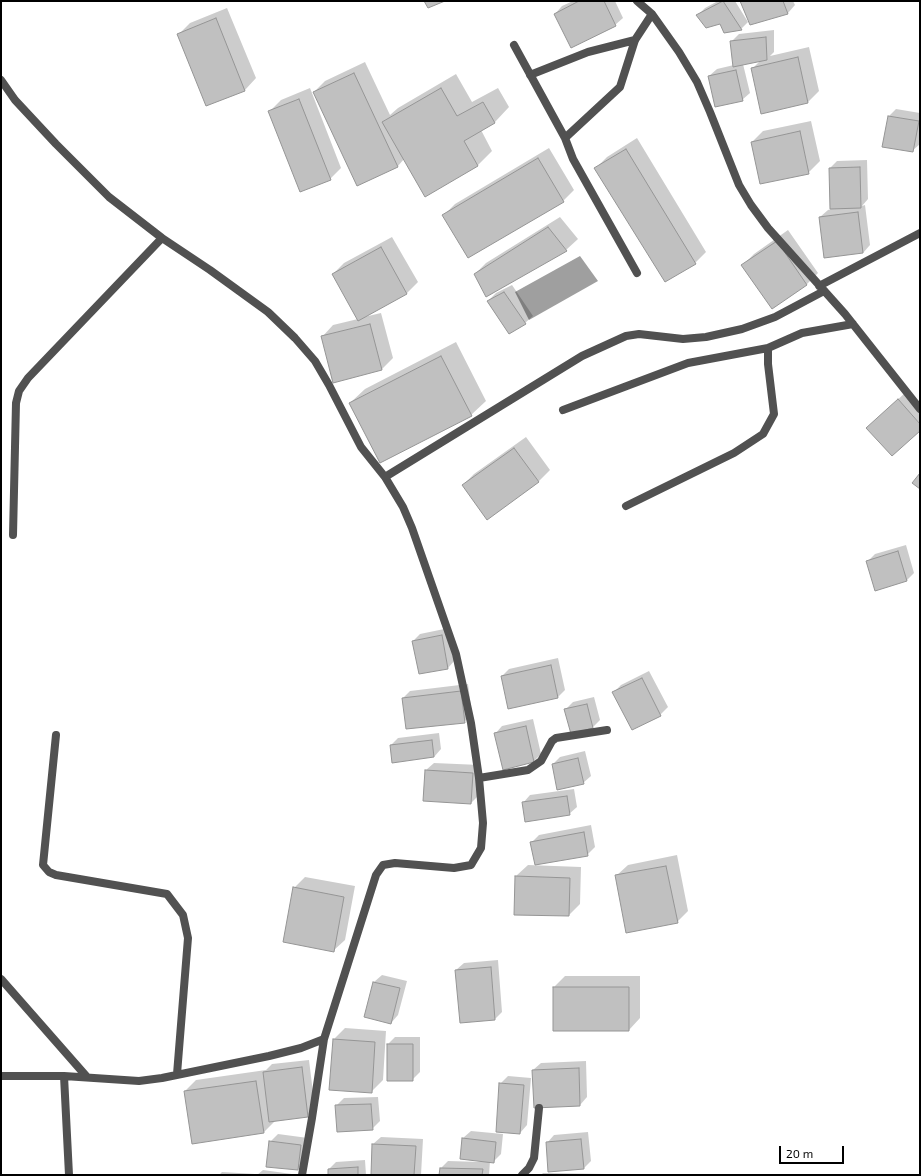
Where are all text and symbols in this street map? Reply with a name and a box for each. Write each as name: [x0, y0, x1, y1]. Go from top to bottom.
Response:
scale bar: [781, 1138, 846, 1164]
text: 20 m: [786, 1146, 813, 1160]

